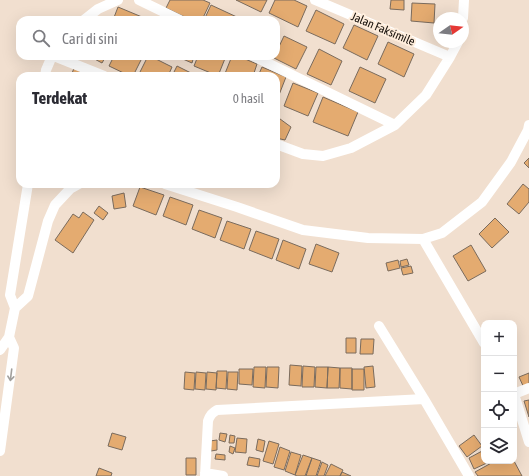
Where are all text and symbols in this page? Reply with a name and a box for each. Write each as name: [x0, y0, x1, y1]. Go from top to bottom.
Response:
street label: Jalan Faksimile: [349, 9, 417, 49]
north arrow: [433, 12, 469, 48]
search box: [16, 16, 280, 60]
icon: search: [30, 27, 52, 49]
text: Cari di sini: [62, 30, 118, 47]
text: Terdekat: [32, 88, 87, 108]
text: 0 hasil: [233, 91, 264, 106]
map controls: [481, 320, 517, 464]
button: +: [481, 320, 517, 356]
button: −: [481, 356, 517, 392]
one-way arrow: [7, 368, 14, 381]
button: locate: [481, 392, 517, 428]
button: layers: [481, 428, 517, 464]

